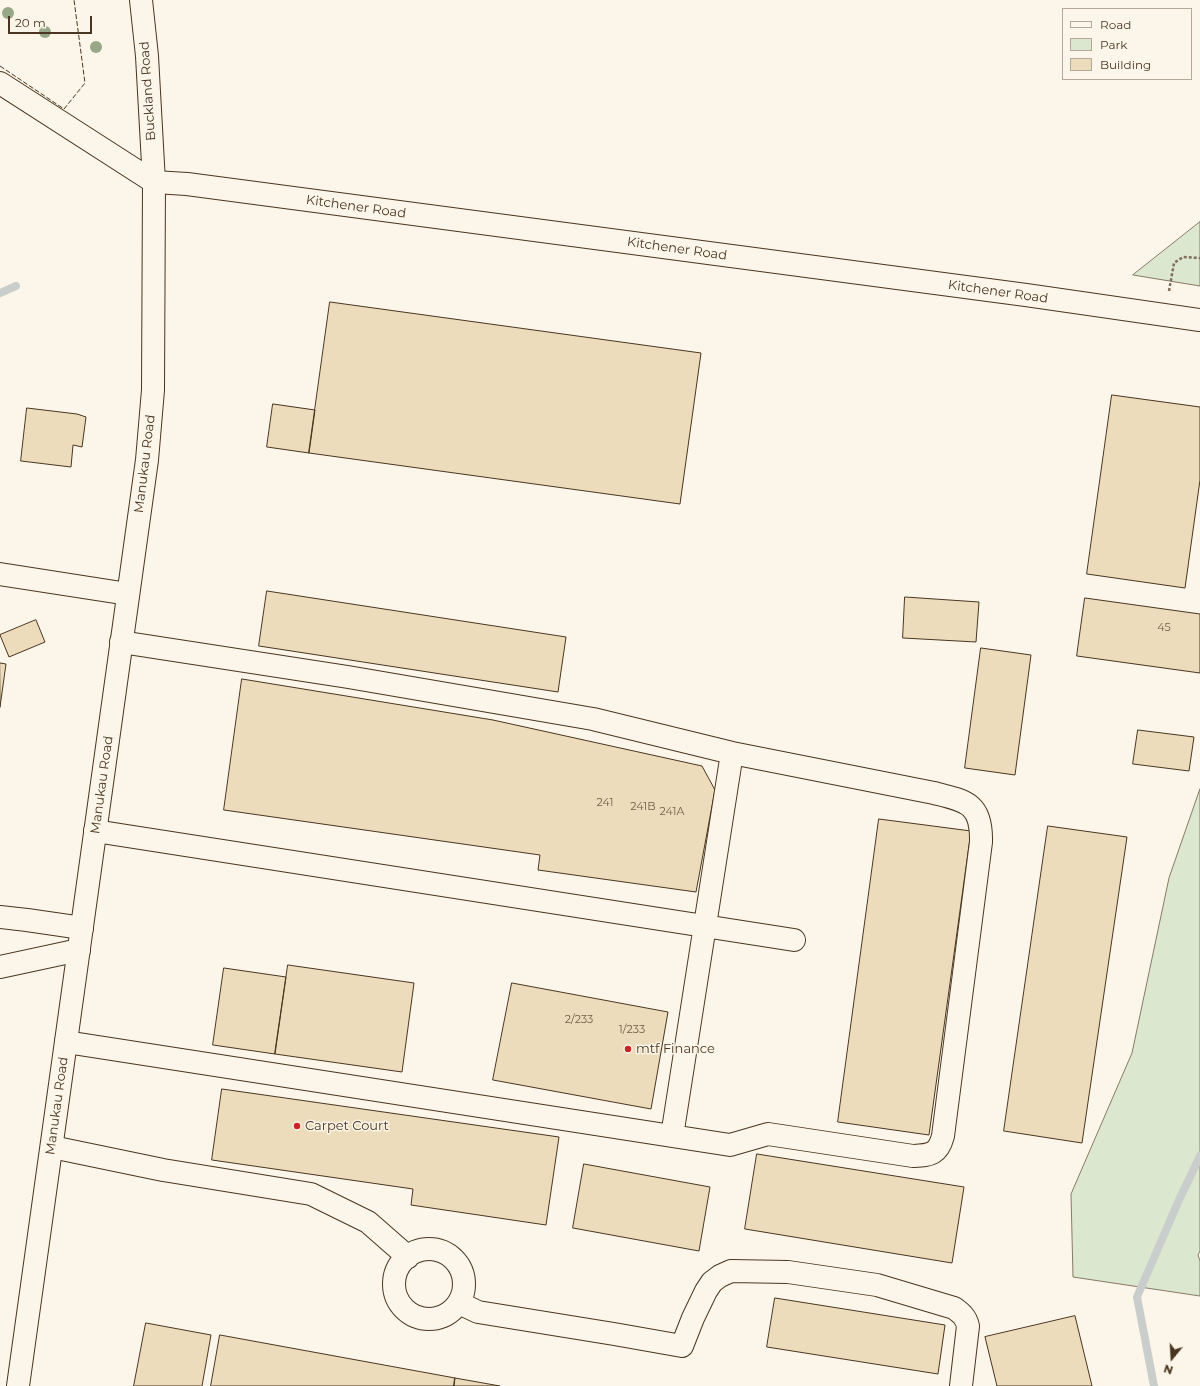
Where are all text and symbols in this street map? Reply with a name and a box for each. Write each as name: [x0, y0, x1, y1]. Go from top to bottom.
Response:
scale bar: [10, 8, 94, 34]
legend: [1062, 8, 1192, 80]
text: 20 m: [15, 15, 46, 30]
text: Road: [1100, 17, 1131, 32]
text: Park: [1100, 37, 1127, 52]
street label: Buckland Road: [137, 41, 159, 141]
text: Building: [1100, 57, 1151, 72]
street label: Kitchener Road: [305, 192, 407, 222]
street label: Kitchener Road: [626, 234, 728, 264]
street label: Kitchener Road: [947, 277, 1049, 307]
street label: Manukau Road: [131, 414, 159, 514]
house number: 45: [1157, 621, 1171, 635]
street label: Manukau Road: [87, 735, 117, 835]
house number: 241: [597, 796, 613, 810]
house number: 241B: [630, 800, 656, 814]
house number: 241A: [660, 805, 684, 819]
house number: 2/233: [565, 1013, 593, 1027]
house number: 1/233: [619, 1023, 645, 1037]
place label: mtf Finance: [636, 1041, 715, 1057]
marker: mtf Finance: [623, 1044, 633, 1054]
street label: Manukau Road: [42, 1056, 72, 1156]
place label: Carpet Court: [305, 1118, 389, 1134]
marker: Carpet Court: [292, 1121, 302, 1131]
north arrow: [1152, 1338, 1192, 1378]
text: N: [1162, 1361, 1175, 1377]

